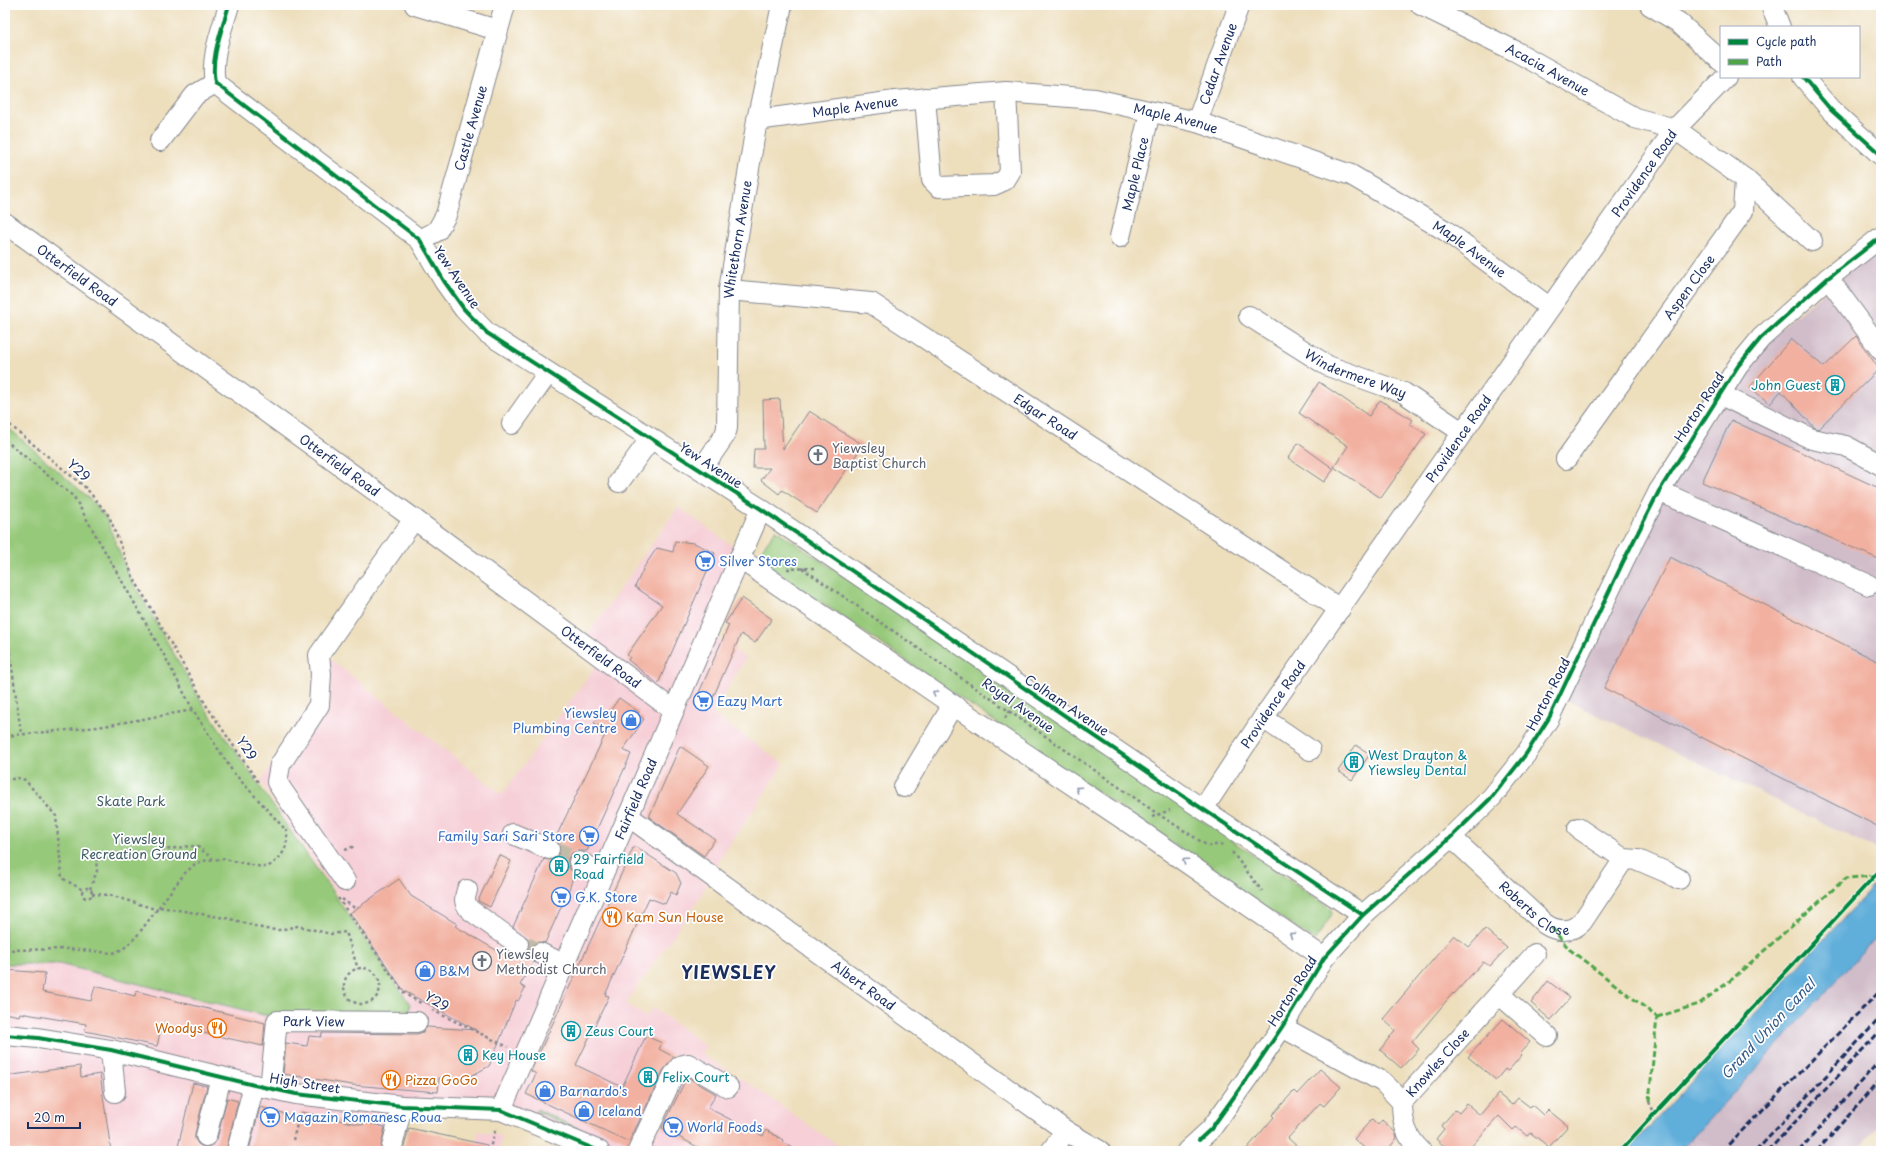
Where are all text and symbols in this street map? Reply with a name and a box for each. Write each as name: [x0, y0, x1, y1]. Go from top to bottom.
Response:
street label: Cedar Avenue: [1194, 20, 1241, 107]
legend: [1720, 26, 1860, 78]
text: Cycle path: [1756, 32, 1817, 50]
street label: Acacia Avenue: [1503, 38, 1593, 100]
text: Path: [1756, 52, 1782, 70]
street label: Castle Avenue: [449, 83, 491, 173]
street label: Maple Avenue: [811, 91, 899, 121]
street label: Maple Avenue: [1132, 98, 1221, 138]
street label: Providence Road: [1607, 125, 1681, 220]
street label: Maple Place: [1117, 135, 1153, 213]
street label: Whitethorn Avenue: [719, 179, 756, 299]
street label: Maple Avenue: [1429, 215, 1510, 281]
street label: Otterfield Road: [33, 239, 122, 310]
street label: Yew Avenue: [429, 242, 485, 312]
street label: Aspen Close: [1658, 250, 1719, 323]
street label: Windermere Way: [1301, 344, 1409, 402]
street label: Horton Road: [1669, 368, 1728, 445]
building icon: John Guest: [1824, 374, 1846, 396]
place label: John Guest: [1751, 375, 1821, 394]
street label: Edgar Road: [1010, 389, 1081, 444]
street label: Providence Road: [1421, 391, 1495, 486]
street label: Otterfield Road: [296, 429, 384, 500]
street label: Yew Avenue: [676, 437, 747, 492]
place label: Yiewsley Baptist Church: [832, 438, 926, 472]
church icon: Yiewsley Baptist Church: [807, 444, 829, 466]
street label: Y29: [64, 454, 95, 485]
supermarket icon: Silver Stores: [694, 550, 716, 572]
place label: Silver Stores: [719, 551, 797, 570]
street label: Otterfield Road: [557, 620, 645, 692]
street label: Horton Road: [1521, 654, 1574, 734]
street label: Providence Road: [1236, 656, 1310, 752]
street label: Colham Avenue: [1021, 669, 1113, 740]
street label: Royal Avenue: [978, 673, 1058, 736]
supermarket icon: Eazy Mart: [692, 690, 714, 712]
one-way arrow: [932, 690, 939, 698]
place label: Eazy Mart: [717, 691, 782, 710]
place label: Yiewsley Plumbing Centre: [513, 703, 617, 737]
shop icon: Yiewsley Plumbing Centre: [620, 709, 642, 731]
street label: Y29: [233, 732, 262, 763]
place label: West Drayton & Yiewsley Dental: [1368, 745, 1468, 779]
building icon: West Drayton & Yiewsley Dental: [1343, 751, 1365, 773]
street label: Fairfield Road: [609, 755, 661, 842]
one-way arrow: [1075, 786, 1082, 793]
park label: Skate Park: [96, 791, 166, 810]
supermarket icon: Family Sari Sari Store: [578, 825, 600, 847]
place label: Family Sari Sari Store: [438, 826, 575, 845]
park label: Yiewsley Recreation Ground: [81, 829, 197, 863]
place label: 29 Fairfield Road: [573, 849, 644, 883]
building icon: 29 Fairfield Road: [548, 855, 570, 877]
one-way arrow: [1183, 859, 1190, 866]
street label: Roberts Close: [1495, 876, 1570, 939]
supermarket icon: G.K. Store: [550, 886, 572, 908]
place label: G.K. Store: [575, 887, 638, 906]
restaurant icon: Kam Sun House: [601, 906, 623, 928]
place label: Kam Sun House: [626, 907, 724, 926]
one-way arrow: [1289, 932, 1296, 940]
place label: Yiewsley Methodist Church: [496, 944, 607, 978]
church icon: Yiewsley Methodist Church: [471, 950, 493, 972]
street label: Horton Road: [1262, 952, 1321, 1030]
street label: Albert Road: [828, 955, 900, 1014]
district label: YIEWSLEY: [682, 959, 776, 985]
shop icon: B&M: [414, 960, 436, 982]
place label: B&M: [439, 961, 470, 980]
water label: Grand Union Canal: [1715, 972, 1821, 1084]
street label: Y29: [422, 986, 453, 1015]
street label: Park View: [283, 1011, 345, 1030]
restaurant icon: Woodys: [206, 1017, 228, 1039]
place label: Woodys: [155, 1018, 203, 1037]
building icon: Zeus Court: [560, 1020, 582, 1042]
place label: Zeus Court: [585, 1021, 654, 1040]
street label: Knowles Close: [1401, 1023, 1473, 1101]
building icon: Key House: [457, 1044, 479, 1066]
place label: Key House: [482, 1045, 546, 1064]
building icon: Felix Court: [637, 1066, 659, 1088]
place label: Felix Court: [662, 1067, 730, 1086]
street label: High Street: [268, 1068, 342, 1097]
restaurant icon: Pizza GoGo: [380, 1069, 402, 1091]
place label: Pizza GoGo: [405, 1070, 478, 1089]
shop icon: Barnardo's: [534, 1080, 556, 1102]
place label: Barnardo's: [559, 1081, 628, 1100]
shop icon: Iceland: [573, 1100, 595, 1122]
place label: Iceland: [598, 1101, 642, 1120]
scale bar: [28, 1104, 80, 1130]
supermarket icon: Magazin Romanesc Roua: [259, 1106, 281, 1128]
place label: Magazin Romanesc Roua: [284, 1107, 443, 1126]
text: 20 m: [34, 1108, 65, 1126]
supermarket icon: World Foods: [662, 1116, 684, 1138]
place label: World Foods: [687, 1117, 762, 1136]

